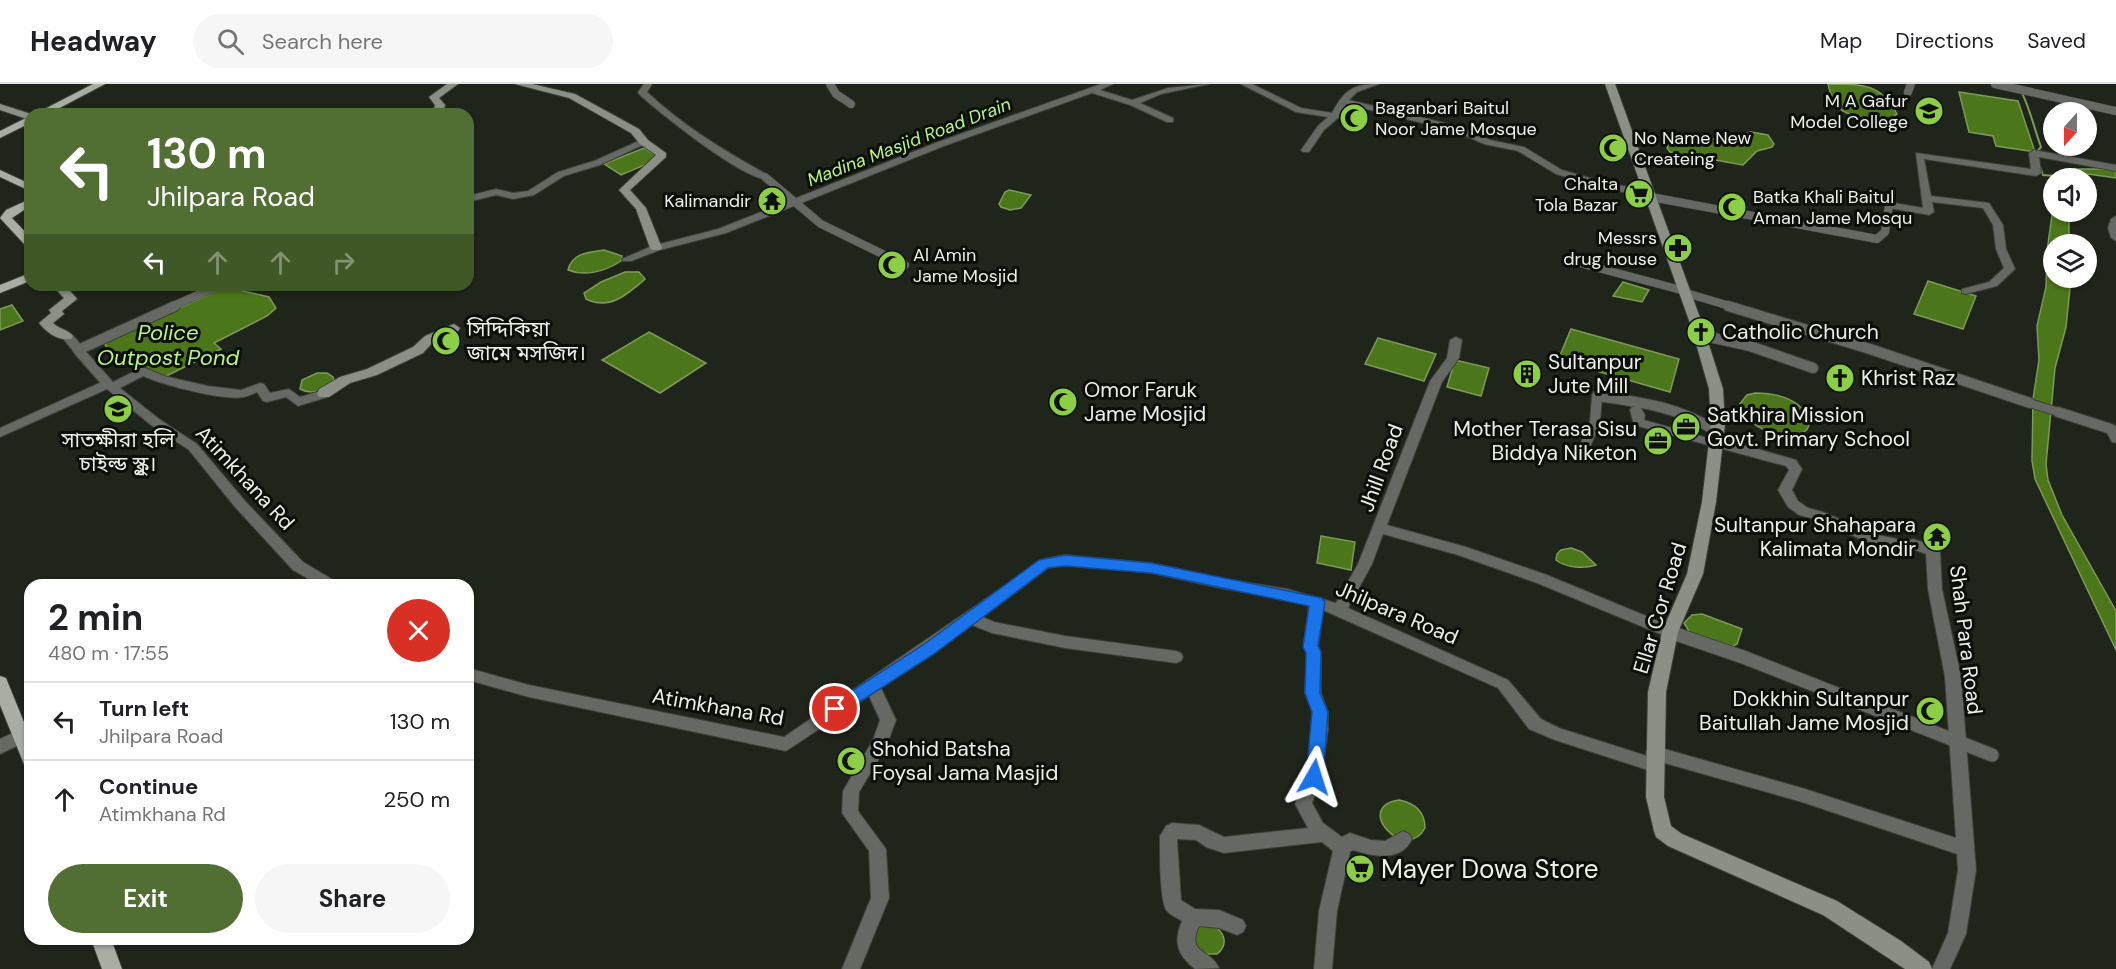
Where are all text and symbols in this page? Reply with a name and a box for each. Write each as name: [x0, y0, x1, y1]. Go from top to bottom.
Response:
search box: [193, 14, 613, 68]
text: Headway: [30, 23, 157, 60]
icon: search: [214, 25, 247, 58]
text: Search here: [262, 27, 383, 56]
text: Map: [1820, 27, 1862, 55]
text: Directions: [1895, 27, 1994, 55]
text: Saved: [2027, 27, 2086, 55]
place label: M A Gafur Model College: [1790, 89, 1908, 134]
water label: Madina Masjid Road Drain: [804, 92, 1014, 192]
school or university icon: M A Gafur Model College: [1913, 95, 1945, 127]
place label: Baganbari Baitul Noor Jame Mosque: [1375, 96, 1537, 141]
mosque icon: Baganbari Baitul Noor Jame Mosque: [1338, 102, 1370, 134]
north arrow: [2043, 102, 2097, 156]
map controls: [2043, 102, 2097, 288]
text: 130 m: [147, 126, 267, 181]
place label: No Name New Createing: [1634, 126, 1751, 171]
icon: left: [48, 132, 126, 210]
mosque icon: No Name New Createing: [1597, 132, 1629, 164]
button: sound: [2043, 168, 2097, 222]
place label: Chalta Tola Bazar: [1535, 172, 1618, 217]
supermarket icon: Chalta Tola Bazar: [1623, 178, 1655, 210]
text: Jhilpara Road: [147, 179, 315, 214]
temple icon: Kalimandir: [756, 185, 788, 217]
place label: Batka Khali Baitul Aman Jame Mosqu: [1753, 185, 1912, 230]
place label: Kalimandir: [664, 189, 751, 213]
mosque icon: Batka Khali Baitul Aman Jame Mosqu: [1716, 191, 1748, 223]
place label: Messrs drug house: [1563, 226, 1657, 271]
pharmacy icon: Messrs drug house: [1662, 232, 1694, 264]
button: layers: [2043, 234, 2097, 288]
place label: Al Amin Jame Mosjid: [913, 243, 1018, 288]
icon: left: [138, 246, 171, 279]
icon: ahead: [201, 246, 234, 279]
icon: ahead: [264, 246, 297, 279]
icon: right: [327, 246, 360, 279]
mosque icon: Al Amin Jame Mosjid: [876, 249, 908, 281]
place label: সিদ্দিকিয়া জামে মসজিদ।: [466, 315, 586, 367]
church icon: Catholic Church: [1685, 316, 1717, 348]
water label: Police Outpost Pond: [97, 318, 240, 372]
place label: Catholic Church: [1722, 318, 1879, 346]
mosque icon: সিদ্দিকিয়া জামে মসজিদ।: [430, 325, 462, 357]
place label: Sultanpur Jute Mill: [1548, 348, 1642, 400]
building icon: Sultanpur Jute Mill: [1511, 358, 1543, 390]
church icon: Khrist Raz: [1824, 362, 1856, 394]
place label: Khrist Raz: [1861, 364, 1955, 392]
place label: Omor Faruk Jame Mosjid: [1084, 376, 1206, 428]
mosque icon: Omor Faruk Jame Mosjid: [1047, 386, 1079, 418]
school or university icon: সাতক্ষীরা হলি চাইল্ড স্কুল।: [102, 393, 134, 425]
place label: Satkhira Mission Govt. Primary School: [1707, 401, 1910, 453]
office icon: Satkhira Mission Govt. Primary School: [1670, 411, 1702, 443]
place label: Mother Terasa Sisu Biddya Niketon: [1453, 415, 1637, 467]
street label: Atimkhana Rd: [189, 420, 301, 536]
street label: Jhill Road: [1352, 420, 1410, 516]
office icon: Mother Terasa Sisu Biddya Niketon: [1642, 425, 1674, 457]
place label: সাতক্ষীরা হলি চাইল্ড স্কুল।: [61, 426, 175, 478]
place label: Sultanpur Shahapara Kalimata Mondir: [1714, 511, 1916, 563]
temple icon: Sultanpur Shahapara Kalimata Mondir: [1921, 521, 1953, 553]
street label: Ellar Cor Road: [1627, 539, 1693, 677]
street label: Shah Para Road: [1943, 564, 1989, 716]
street label: Jhilpara Road: [1331, 575, 1463, 651]
text: 2 min: [48, 594, 143, 641]
button: close: [387, 599, 450, 662]
text: 480 m · 17:55: [48, 640, 169, 666]
street label: Atimkhana Rd: [650, 682, 786, 732]
pin: [809, 683, 860, 734]
place label: Dokkhin Sultanpur Baitullah Jame Mosjid: [1699, 685, 1909, 737]
icon: arrive: [818, 692, 851, 725]
text: Turn left: [99, 694, 189, 723]
mosque icon: Dokkhin Sultanpur Baitullah Jame Mosjid: [1914, 695, 1946, 727]
icon: left: [48, 705, 81, 738]
text: 130 m: [390, 707, 450, 736]
text: Jhilpara Road: [99, 723, 223, 749]
place label: Shohid Batsha Foysal Jama Masjid: [872, 735, 1058, 787]
mosque icon: Shohid Batsha Foysal Jama Masjid: [835, 745, 867, 777]
position arrow: [1282, 745, 1346, 809]
text: Continue: [99, 772, 198, 801]
icon: ahead: [48, 783, 81, 816]
text: 250 m: [383, 785, 450, 814]
text: Atimkhana Rd: [99, 801, 226, 827]
place label: Mayer Dowa Store: [1381, 852, 1599, 886]
supermarket icon: Mayer Dowa Store: [1344, 853, 1376, 885]
button: Exit: [48, 864, 243, 933]
button: Share: [255, 864, 450, 933]

